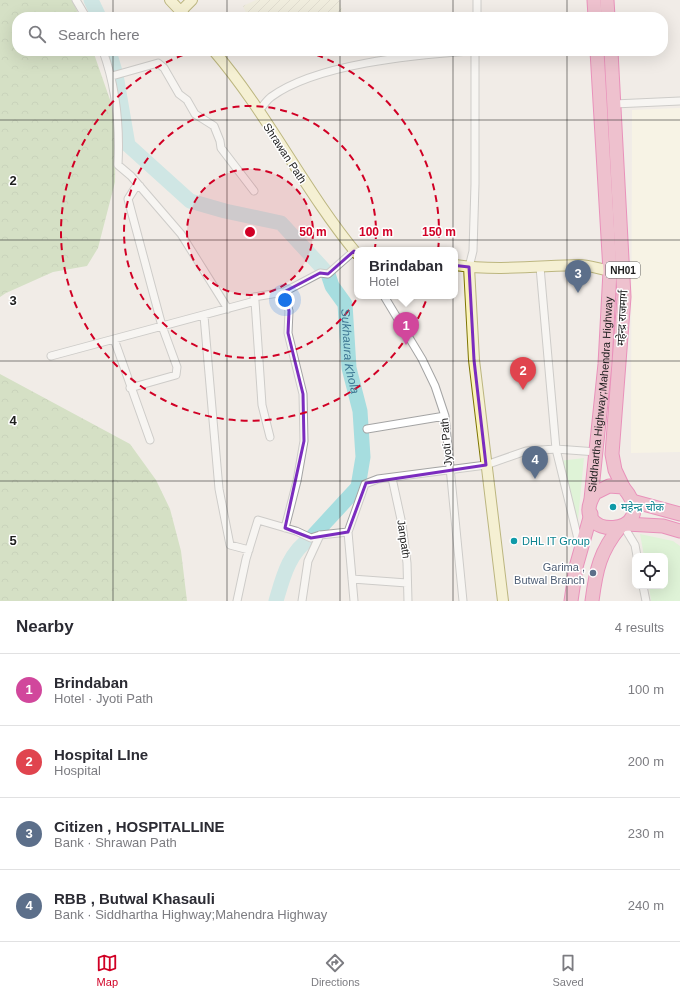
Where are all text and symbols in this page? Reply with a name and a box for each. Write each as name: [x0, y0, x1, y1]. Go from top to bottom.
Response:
search box: [12, 12, 668, 56]
icon: search: [26, 23, 48, 45]
text: Search here: [58, 26, 140, 43]
street label: Shrawan Path: [261, 121, 309, 185]
text: 2: [9, 173, 17, 188]
centre of rings: [243, 225, 257, 239]
text: 50 m: [299, 225, 327, 239]
text: 100 m: [359, 225, 393, 239]
text: 150 m: [422, 225, 456, 239]
popup: [354, 247, 458, 299]
text: Brindaban: [369, 257, 443, 274]
pin: 3: [565, 260, 591, 293]
road number: NH01: [606, 262, 640, 278]
text: Hotel: [369, 274, 399, 289]
street label: महेन्द्र राजमार्ग: [615, 289, 630, 346]
your location: [275, 290, 295, 310]
text: 3: [9, 293, 17, 308]
street label: Siddhartha Highway;Mahendra Highway: [586, 296, 615, 493]
water label: Sukhaura Khola: [338, 308, 362, 395]
pin: 1: [393, 312, 419, 345]
pin: 2: [510, 357, 536, 390]
text: 4: [9, 413, 17, 428]
street label: Jyoti Path: [438, 417, 454, 467]
pin: 4: [522, 446, 548, 479]
place label: महेन्द्र चोक: [621, 501, 665, 513]
marker: महेन्द्र चोक: [608, 502, 618, 512]
street label: Janpath: [395, 519, 413, 559]
text: 5: [9, 533, 17, 548]
place label: DHL IT Group: [522, 535, 590, 547]
marker: DHL IT Group: [509, 536, 519, 546]
map controls: [632, 553, 668, 589]
button: locate: [632, 553, 668, 589]
place label: Garima , Butwal Branch: [514, 561, 585, 586]
marker: Garima , Butwal Branch: [588, 568, 598, 578]
text: Nearby: [16, 617, 74, 636]
text: 4 results: [615, 620, 664, 635]
text: Brindaban: [54, 674, 128, 691]
text: 1: [25, 682, 33, 697]
text: 100 m: [628, 682, 664, 697]
text: Hotel · Jyoti Path: [54, 691, 153, 706]
text: Hospital LIne: [54, 746, 148, 763]
text: 2: [25, 754, 33, 769]
text: 200 m: [628, 754, 664, 769]
text: Hospital: [54, 763, 101, 778]
text: Citizen , HOSPITALLINE: [54, 818, 225, 835]
text: 3: [25, 826, 33, 841]
text: 230 m: [628, 826, 664, 841]
text: Bank · Shrawan Path: [54, 835, 177, 850]
text: RBB , Butwal Khasauli: [54, 890, 215, 907]
text: 4: [25, 898, 33, 913]
text: 240 m: [628, 898, 664, 913]
text: Bank · Siddhartha Highway;Mahendra Highway: [54, 907, 327, 922]
tab: Map: [96, 952, 118, 988]
tab: Directions: [311, 952, 360, 988]
tab: Saved: [552, 952, 584, 988]

